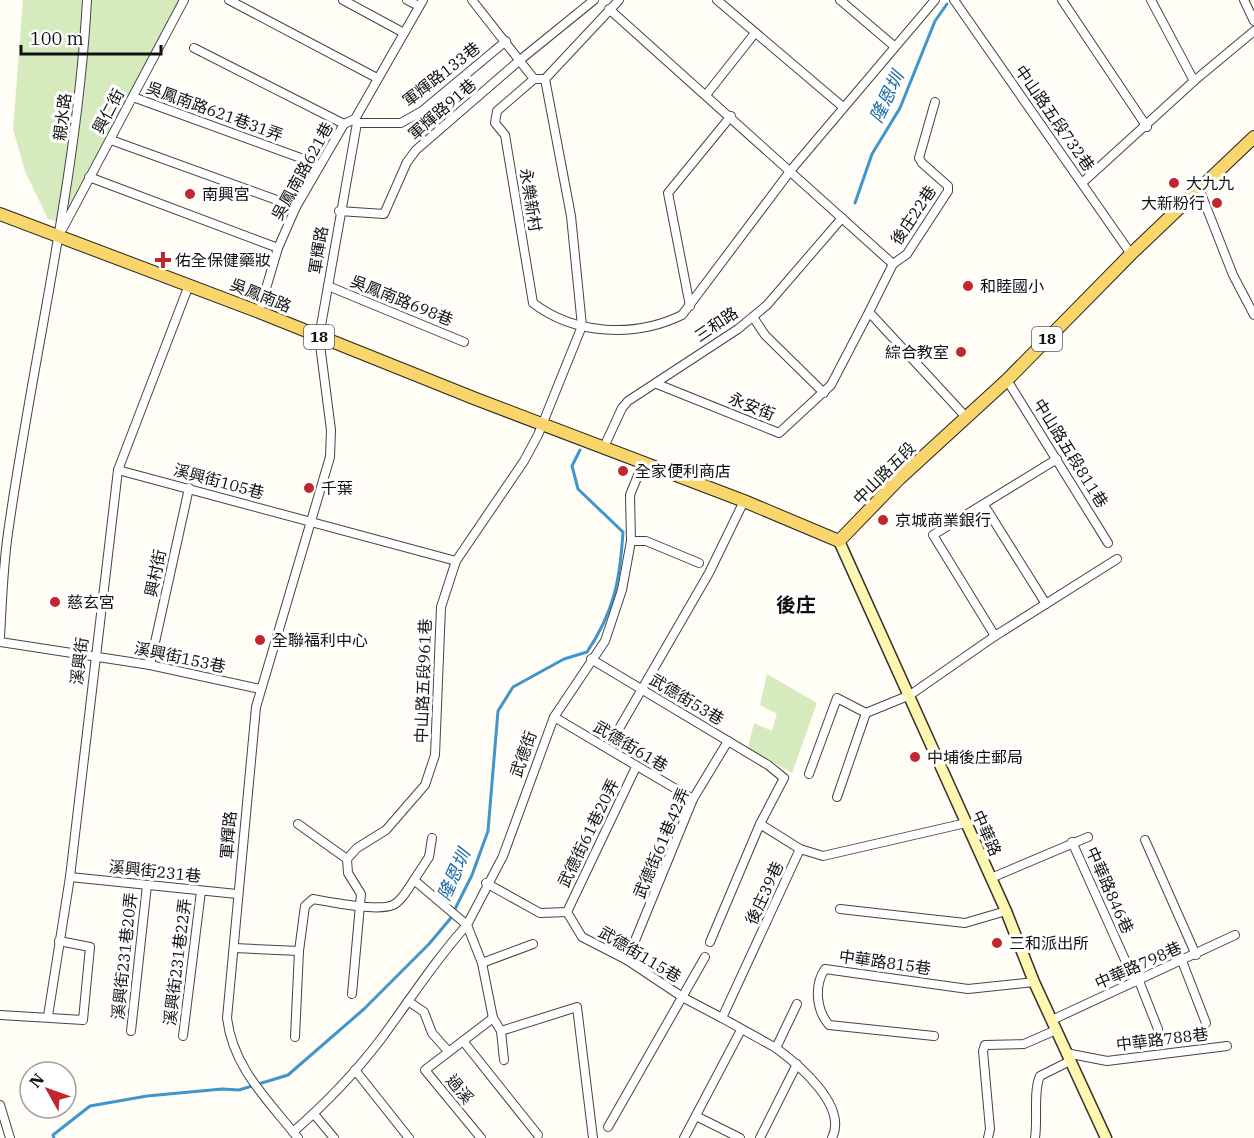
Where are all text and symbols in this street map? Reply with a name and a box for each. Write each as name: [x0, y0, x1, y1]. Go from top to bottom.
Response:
scale bar: [21, 18, 160, 56]
text: 100 m: [30, 27, 84, 50]
street label: 軍輝路133巷: [398, 38, 484, 110]
street label: 中山路五段732巷: [1011, 61, 1099, 175]
water label: 隆恩圳: [864, 65, 910, 126]
street label: 軍輝路91巷: [404, 74, 480, 144]
street label: 吳鳳南路621巷31弄: [144, 77, 286, 145]
street label: 興仁街: [88, 85, 128, 137]
street label: 親水路: [49, 92, 75, 142]
street label: 吳鳳南路621巷: [267, 119, 337, 223]
street label: 永樂新村: [516, 167, 546, 233]
place label: 大九九: [1186, 173, 1234, 193]
marker: 大九九: [1167, 176, 1181, 190]
street label: 後庄22巷: [886, 182, 940, 248]
place label: 南興宮: [202, 184, 250, 204]
marker: 南興宮: [183, 187, 197, 201]
place label: 大新粉行: [1141, 193, 1205, 213]
marker: 大新粉行: [1210, 196, 1224, 210]
street label: 軍輝路: [304, 225, 332, 275]
place label: 佑全保健藥妝: [175, 250, 271, 270]
marker: 佑全保健藥妝: [156, 253, 170, 267]
street label: 吳鳳南路698巷: [348, 270, 456, 330]
street label: 吳鳳南路: [228, 274, 294, 316]
place label: 和睦國小: [980, 276, 1044, 296]
marker: 和睦國小: [961, 279, 975, 293]
street label: 三和路: [691, 302, 741, 346]
road number: 18: [304, 325, 334, 349]
road number: 18: [1032, 327, 1062, 351]
place label: 綜合教室: [885, 342, 949, 362]
marker: 綜合教室: [954, 345, 968, 359]
street label: 永安街: [726, 388, 778, 424]
street label: 中山路五段811巷: [1029, 395, 1113, 511]
street label: 中山路五段: [849, 438, 919, 508]
street label: 溪興街105巷: [172, 459, 266, 503]
place label: 全家便利商店: [635, 461, 731, 481]
marker: 全家便利商店: [616, 464, 630, 478]
place label: 千葉: [321, 478, 353, 498]
marker: 千葉: [302, 481, 316, 495]
place label: 京城商業銀行: [895, 510, 991, 530]
marker: 京城商業銀行: [876, 513, 890, 527]
street label: 興村街: [140, 547, 170, 599]
district label: 後庄: [776, 591, 816, 618]
place label: 慈玄宮: [67, 592, 115, 612]
marker: 慈玄宮: [48, 595, 62, 609]
street label: 中山路五段961巷: [411, 618, 435, 744]
place label: 全聯福利中心: [272, 630, 368, 650]
marker: 全聯福利中心: [253, 633, 267, 647]
street label: 溪興街: [66, 636, 92, 686]
street label: 溪興街153巷: [133, 638, 227, 676]
street label: 武德街53巷: [646, 669, 728, 729]
street label: 武德街61巷: [590, 716, 672, 776]
street label: 武德街: [505, 728, 541, 780]
place label: 中埔後庄郵局: [927, 747, 1023, 767]
marker: 中埔後庄郵局: [908, 750, 922, 764]
street label: 武德街61巷20弄: [553, 775, 623, 891]
street label: 武德街61巷42弄: [629, 785, 693, 901]
street label: 中華路: [968, 807, 1006, 859]
street label: 軍輝路: [216, 810, 240, 860]
water label: 隆恩圳: [432, 843, 476, 904]
street label: 中華路846巷: [1082, 844, 1138, 936]
street label: 溪興街231巷: [108, 856, 202, 886]
street label: 後庄39巷: [741, 858, 787, 928]
street label: 溪興街231巷20弄: [107, 891, 141, 1021]
street label: 溪興街231巷22弄: [159, 897, 195, 1027]
street label: 武德街115巷: [595, 922, 685, 986]
place label: 三和派出所: [1009, 933, 1089, 953]
marker: 三和派出所: [990, 936, 1004, 950]
street label: 中華路798巷: [1092, 937, 1184, 993]
street label: 中華路815巷: [838, 946, 932, 978]
street label: 中華路788巷: [1115, 1023, 1209, 1055]
north arrow: [18, 1060, 78, 1120]
text: N: [25, 1069, 48, 1092]
street label: 過溪: [442, 1070, 478, 1108]

